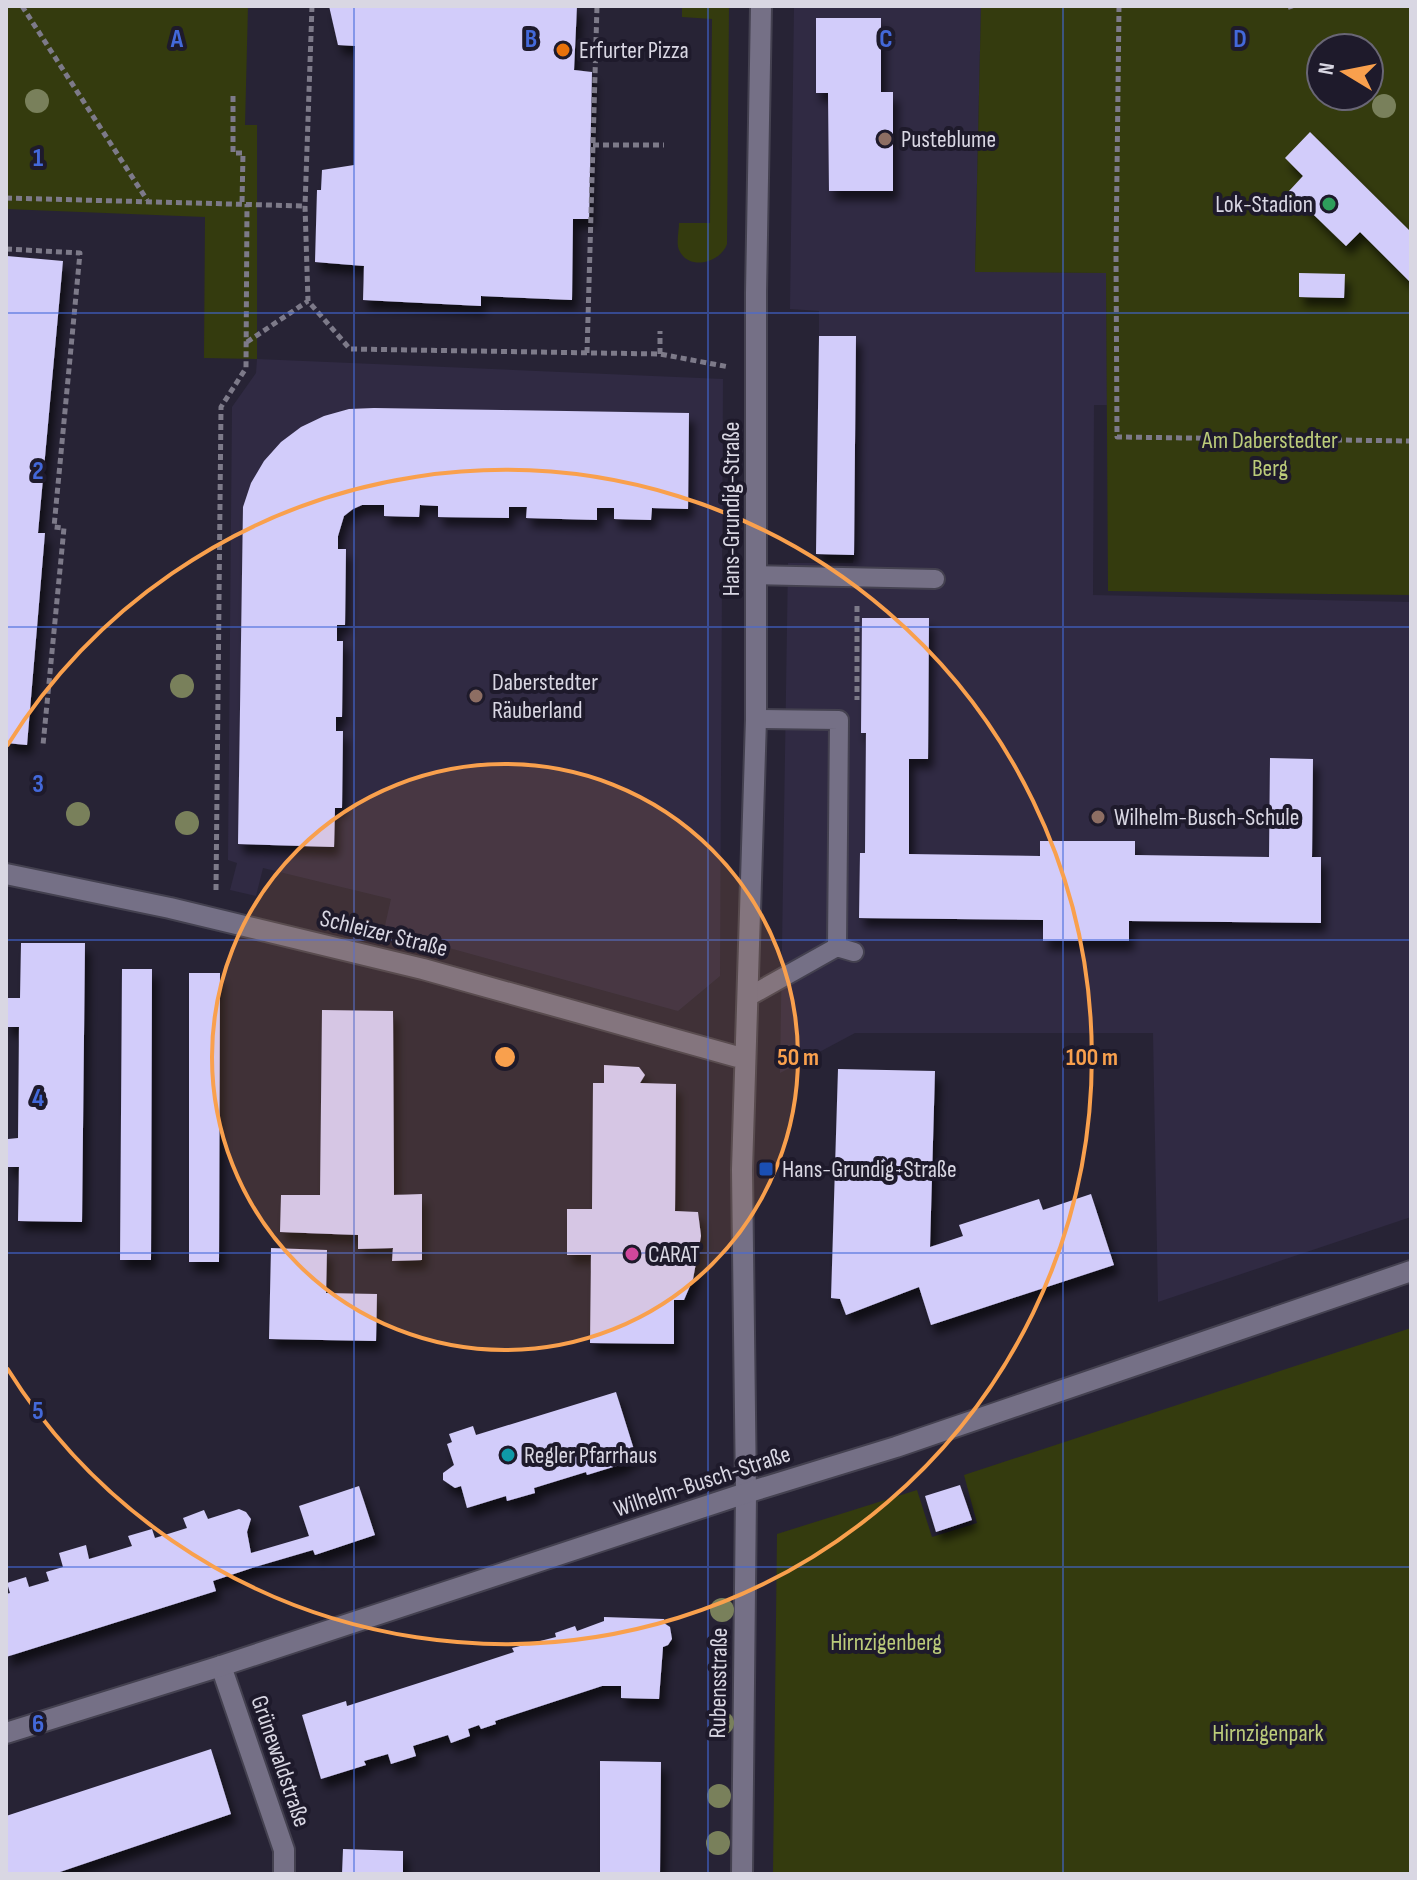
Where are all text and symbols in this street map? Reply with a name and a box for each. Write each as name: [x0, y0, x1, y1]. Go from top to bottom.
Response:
text: A: [170, 24, 184, 55]
text: B: [525, 24, 537, 55]
text: C: [879, 24, 893, 55]
text: D: [1233, 24, 1247, 55]
north arrow: [1305, 32, 1385, 112]
place label: Erfurter Pizza: [579, 36, 689, 65]
marker: Erfurter Pizza: [554, 41, 572, 59]
text: N: [1312, 61, 1341, 77]
place label: Pusteblume: [901, 125, 996, 154]
marker: Pusteblume: [876, 130, 894, 148]
text: 1: [33, 143, 43, 174]
place label: Lok-Stadion: [1215, 190, 1313, 219]
marker: Lok-Stadion: [1320, 195, 1338, 213]
street label: Hans-Grundig-Straße: [717, 422, 746, 596]
park label: Am Daberstedter Berg: [1201, 426, 1338, 483]
text: 2: [32, 456, 44, 487]
place label: Daberstedter Räuberland: [492, 668, 598, 725]
marker: Daberstedter Räuberland: [467, 687, 485, 705]
text: 3: [32, 769, 44, 800]
place label: Wilhelm-Busch-Schule: [1114, 803, 1299, 832]
marker: Wilhelm-Busch-Schule: [1089, 808, 1107, 826]
street label: Schleizer Straße: [317, 904, 451, 963]
centre of rings: [491, 1043, 519, 1071]
text: 50 m: [777, 1043, 819, 1072]
text: 100 m: [1066, 1043, 1118, 1072]
text: 4: [32, 1083, 44, 1114]
place label: Hans-Grundig-Straße: [782, 1155, 957, 1184]
marker: Hans-Grundig-Straße: [757, 1160, 775, 1178]
place label: CARAT: [648, 1240, 700, 1269]
marker: CARAT: [623, 1245, 641, 1263]
text: 5: [32, 1396, 44, 1427]
street label: Wilhelm-Busch-Straße: [610, 1439, 794, 1524]
place label: Regler Pfarrhaus: [524, 1441, 657, 1470]
marker: Regler Pfarrhaus: [499, 1446, 517, 1464]
street label: Rubensstraße: [703, 1627, 734, 1739]
park label: Hirnzigenberg: [830, 1628, 942, 1657]
street label: Grünewaldstraße: [245, 1692, 317, 1831]
text: 6: [32, 1709, 44, 1740]
park label: Hirnzigenpark: [1212, 1719, 1324, 1748]

